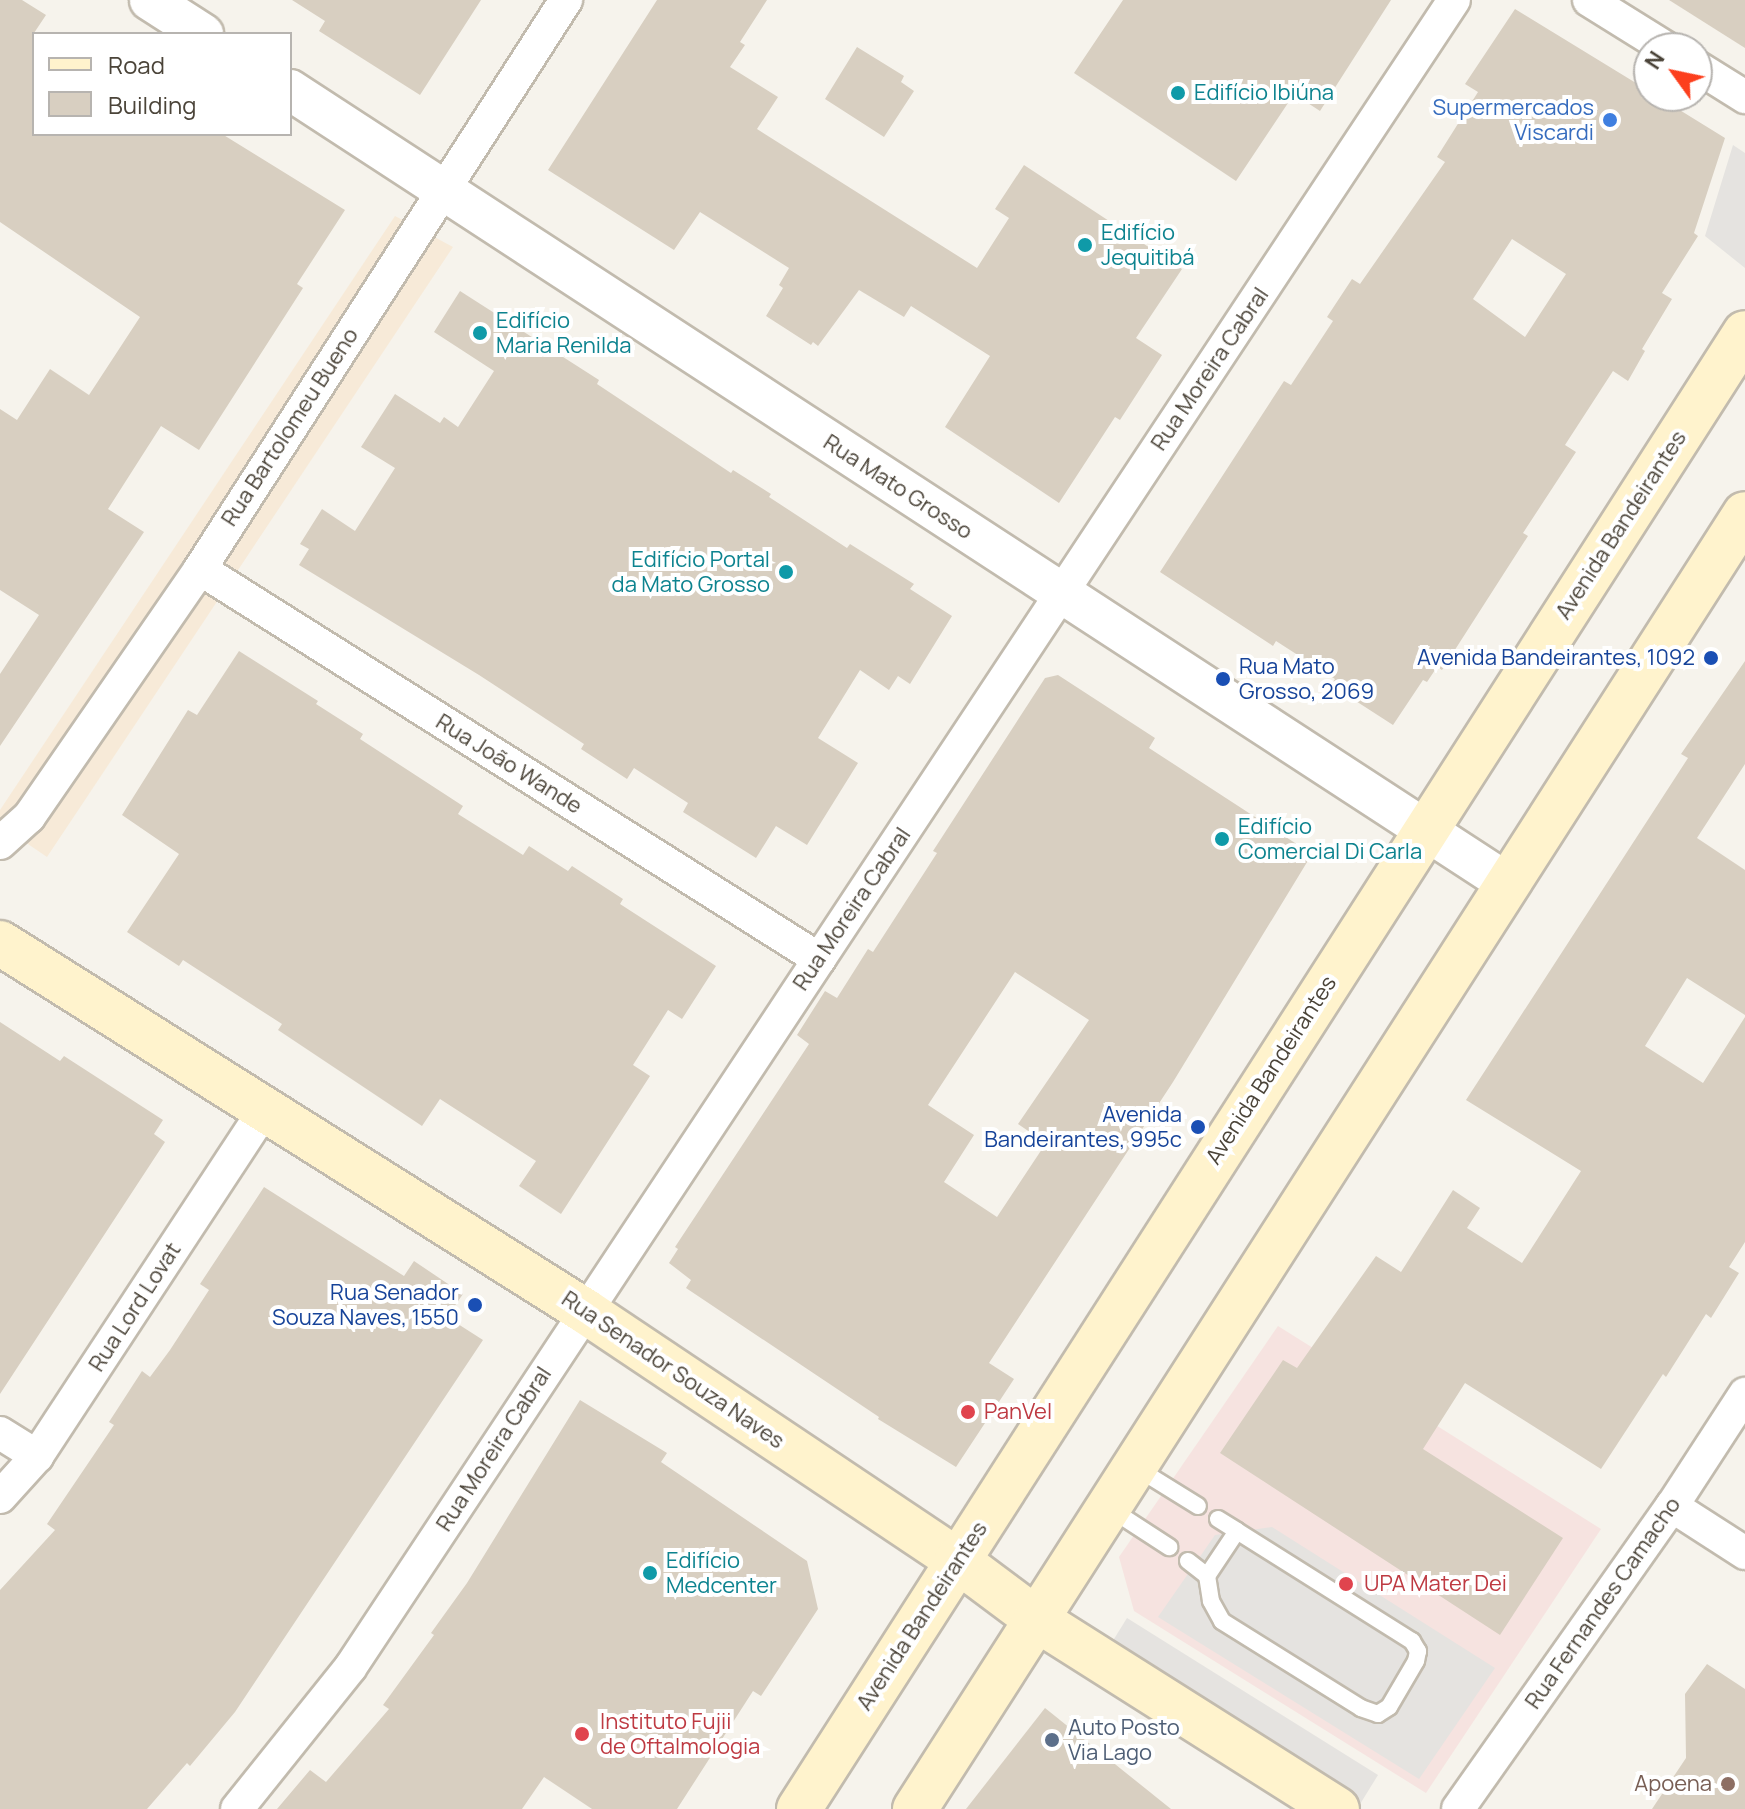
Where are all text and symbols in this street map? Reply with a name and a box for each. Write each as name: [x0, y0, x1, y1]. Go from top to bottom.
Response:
legend: [32, 32, 292, 136]
north arrow: [1633, 32, 1713, 112]
text: N: [1638, 45, 1671, 75]
text: Road: [108, 48, 165, 81]
place label: Edifício Ibiúna: [1194, 80, 1334, 106]
marker: Edifício Ibiúna: [1169, 84, 1187, 102]
text: Building: [108, 88, 196, 121]
place label: Supermercados Viscardi: [1433, 94, 1594, 146]
marker: Supermercados Viscardi: [1601, 111, 1619, 129]
place label: Edifício Jequitibá: [1101, 219, 1194, 270]
marker: Edifício Jequitibá: [1076, 236, 1094, 254]
street label: Rua Moreira Cabral: [1146, 283, 1274, 455]
place label: Edifício Maria Renilda: [496, 307, 631, 358]
street label: Rua Bartolomeu Bueno: [216, 323, 364, 531]
marker: Edifício Maria Renilda: [471, 324, 489, 342]
street label: Avenida Bandeirantes: [1550, 426, 1692, 624]
street label: Rua Mato Grosso: [819, 429, 977, 545]
place label: Edifício Portal da Mato Grosso: [612, 546, 770, 598]
marker: Edifício Portal da Mato Grosso: [777, 563, 795, 581]
place label: Avenida Bandeirantes, 1092: [1417, 645, 1695, 671]
marker: Avenida Bandeirantes, 1092: [1702, 649, 1720, 667]
place label: Rua Mato Grosso, 2069: [1239, 653, 1374, 704]
marker: Rua Mato Grosso, 2069: [1214, 670, 1232, 688]
street label: Rua João Wande: [431, 709, 587, 819]
place label: Edifício Comercial Di Carla: [1238, 813, 1422, 864]
street label: Rua Moreira Cabral: [788, 823, 916, 995]
marker: Edifício Comercial Di Carla: [1213, 830, 1231, 848]
street label: Avenida Bandeirantes: [1200, 971, 1342, 1169]
place label: Avenida Bandeirantes, 995c: [984, 1101, 1182, 1152]
marker: Avenida Bandeirantes, 995c: [1189, 1118, 1207, 1136]
street label: Rua Lord Lovat: [84, 1238, 186, 1376]
place label: Rua Senador Souza Naves, 1550: [272, 1279, 459, 1330]
street label: Rua Senador Souza Naves: [557, 1286, 789, 1454]
marker: Rua Senador Souza Naves, 1550: [466, 1296, 484, 1314]
street label: Rua Moreira Cabral: [431, 1362, 557, 1536]
place label: PanVel: [984, 1399, 1052, 1425]
marker: PanVel: [959, 1403, 977, 1421]
street label: Rua Fernandes Camacho: [1520, 1492, 1686, 1714]
street label: Avenida Bandeirantes: [851, 1517, 993, 1715]
place label: Edifício Medcenter: [666, 1547, 777, 1598]
marker: Edifício Medcenter: [641, 1564, 659, 1582]
place label: UPA Mater Dei: [1364, 1571, 1507, 1597]
marker: UPA Mater Dei: [1335, 1573, 1357, 1595]
place label: Instituto Fujii de Oftalmologia: [600, 1708, 760, 1760]
place label: Auto Posto Via Lago: [1068, 1714, 1180, 1766]
marker: Instituto Fujii de Oftalmologia: [571, 1723, 593, 1745]
marker: Auto Posto Via Lago: [1043, 1731, 1061, 1749]
place label: Apoena: [1634, 1771, 1712, 1797]
marker: Apoena: [1719, 1775, 1737, 1793]

